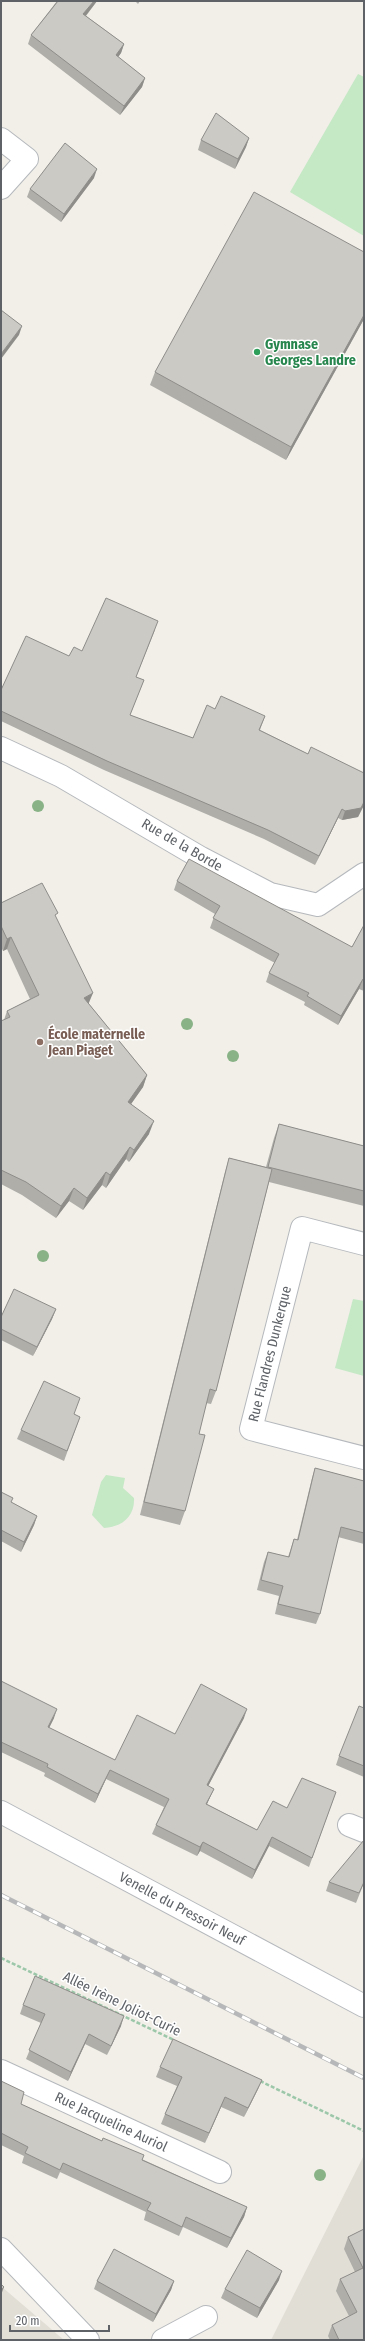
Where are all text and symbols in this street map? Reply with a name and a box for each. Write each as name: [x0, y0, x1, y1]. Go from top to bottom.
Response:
place label: Gymnase Georges Landre: [265, 336, 356, 369]
marker: Gymnase Georges Landre: [252, 347, 262, 357]
street label: Rue de la Borde: [139, 815, 226, 875]
place label: École maternelle Jean Piaget: [47, 1025, 145, 1059]
marker: École maternelle Jean Piaget: [35, 1037, 45, 1047]
street label: Rue Flandres Dunkerque: [245, 1284, 295, 1424]
street label: Venelle du Pressoir Neuf: [116, 1869, 249, 1950]
street label: Allée Irène Joliot-Curie: [60, 1968, 184, 2040]
street label: Rue Jacqueline Auriol: [52, 2088, 170, 2156]
scale bar: [10, 2307, 109, 2333]
text: 20 m: [16, 2314, 40, 2328]

